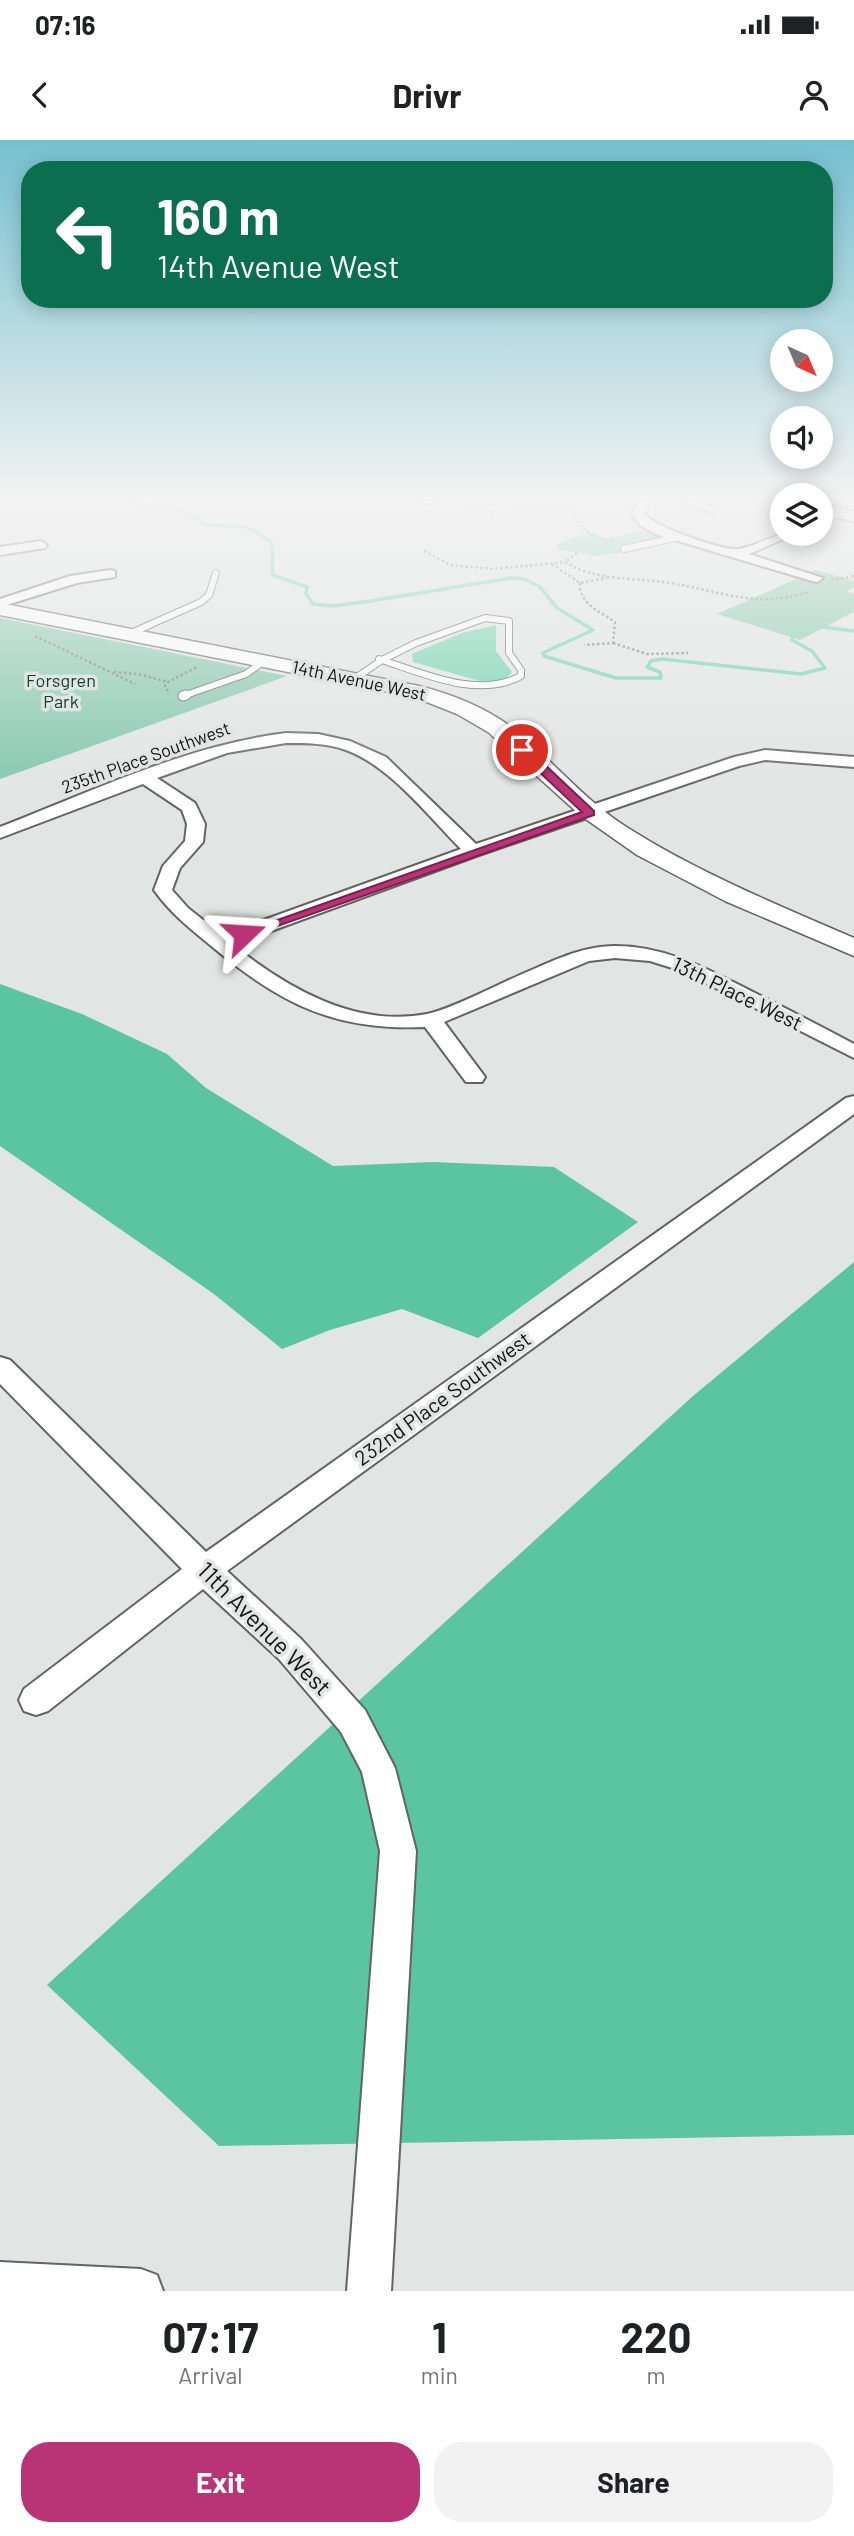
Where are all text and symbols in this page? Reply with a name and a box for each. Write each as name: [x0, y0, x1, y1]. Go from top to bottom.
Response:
text: 07:16: [35, 9, 95, 40]
icon: back: [21, 76, 59, 114]
text: Drivr: [392, 76, 462, 114]
icon: person: [795, 76, 833, 114]
text: 160 m: [157, 186, 279, 245]
icon: left: [42, 189, 133, 280]
text: 14th Avenue West: [157, 246, 400, 284]
north arrow: [770, 329, 833, 392]
map controls: [770, 329, 833, 546]
button: sound: [770, 406, 833, 469]
button: layers: [770, 483, 833, 546]
street label: 14th Avenue West: [290, 655, 428, 705]
park label: Forsgren Park: [26, 669, 96, 712]
street label: 235th Place Southwest: [58, 716, 233, 798]
pin: [492, 720, 552, 780]
icon: arrive: [503, 731, 541, 769]
position arrow: [207, 897, 281, 971]
street label: 13th Place West: [668, 950, 807, 1035]
street label: 232nd Place Southwest: [349, 1326, 535, 1470]
street label: 11th Avenue West: [192, 1555, 338, 1701]
text: 07:17: [162, 2311, 258, 2361]
text: 1: [432, 2311, 447, 2361]
text: 220: [621, 2311, 692, 2361]
text: Arrival: [178, 2361, 243, 2389]
text: min: [421, 2361, 458, 2389]
text: m: [646, 2361, 666, 2389]
button: Exit: [21, 2442, 420, 2522]
button: Share: [434, 2442, 833, 2522]

